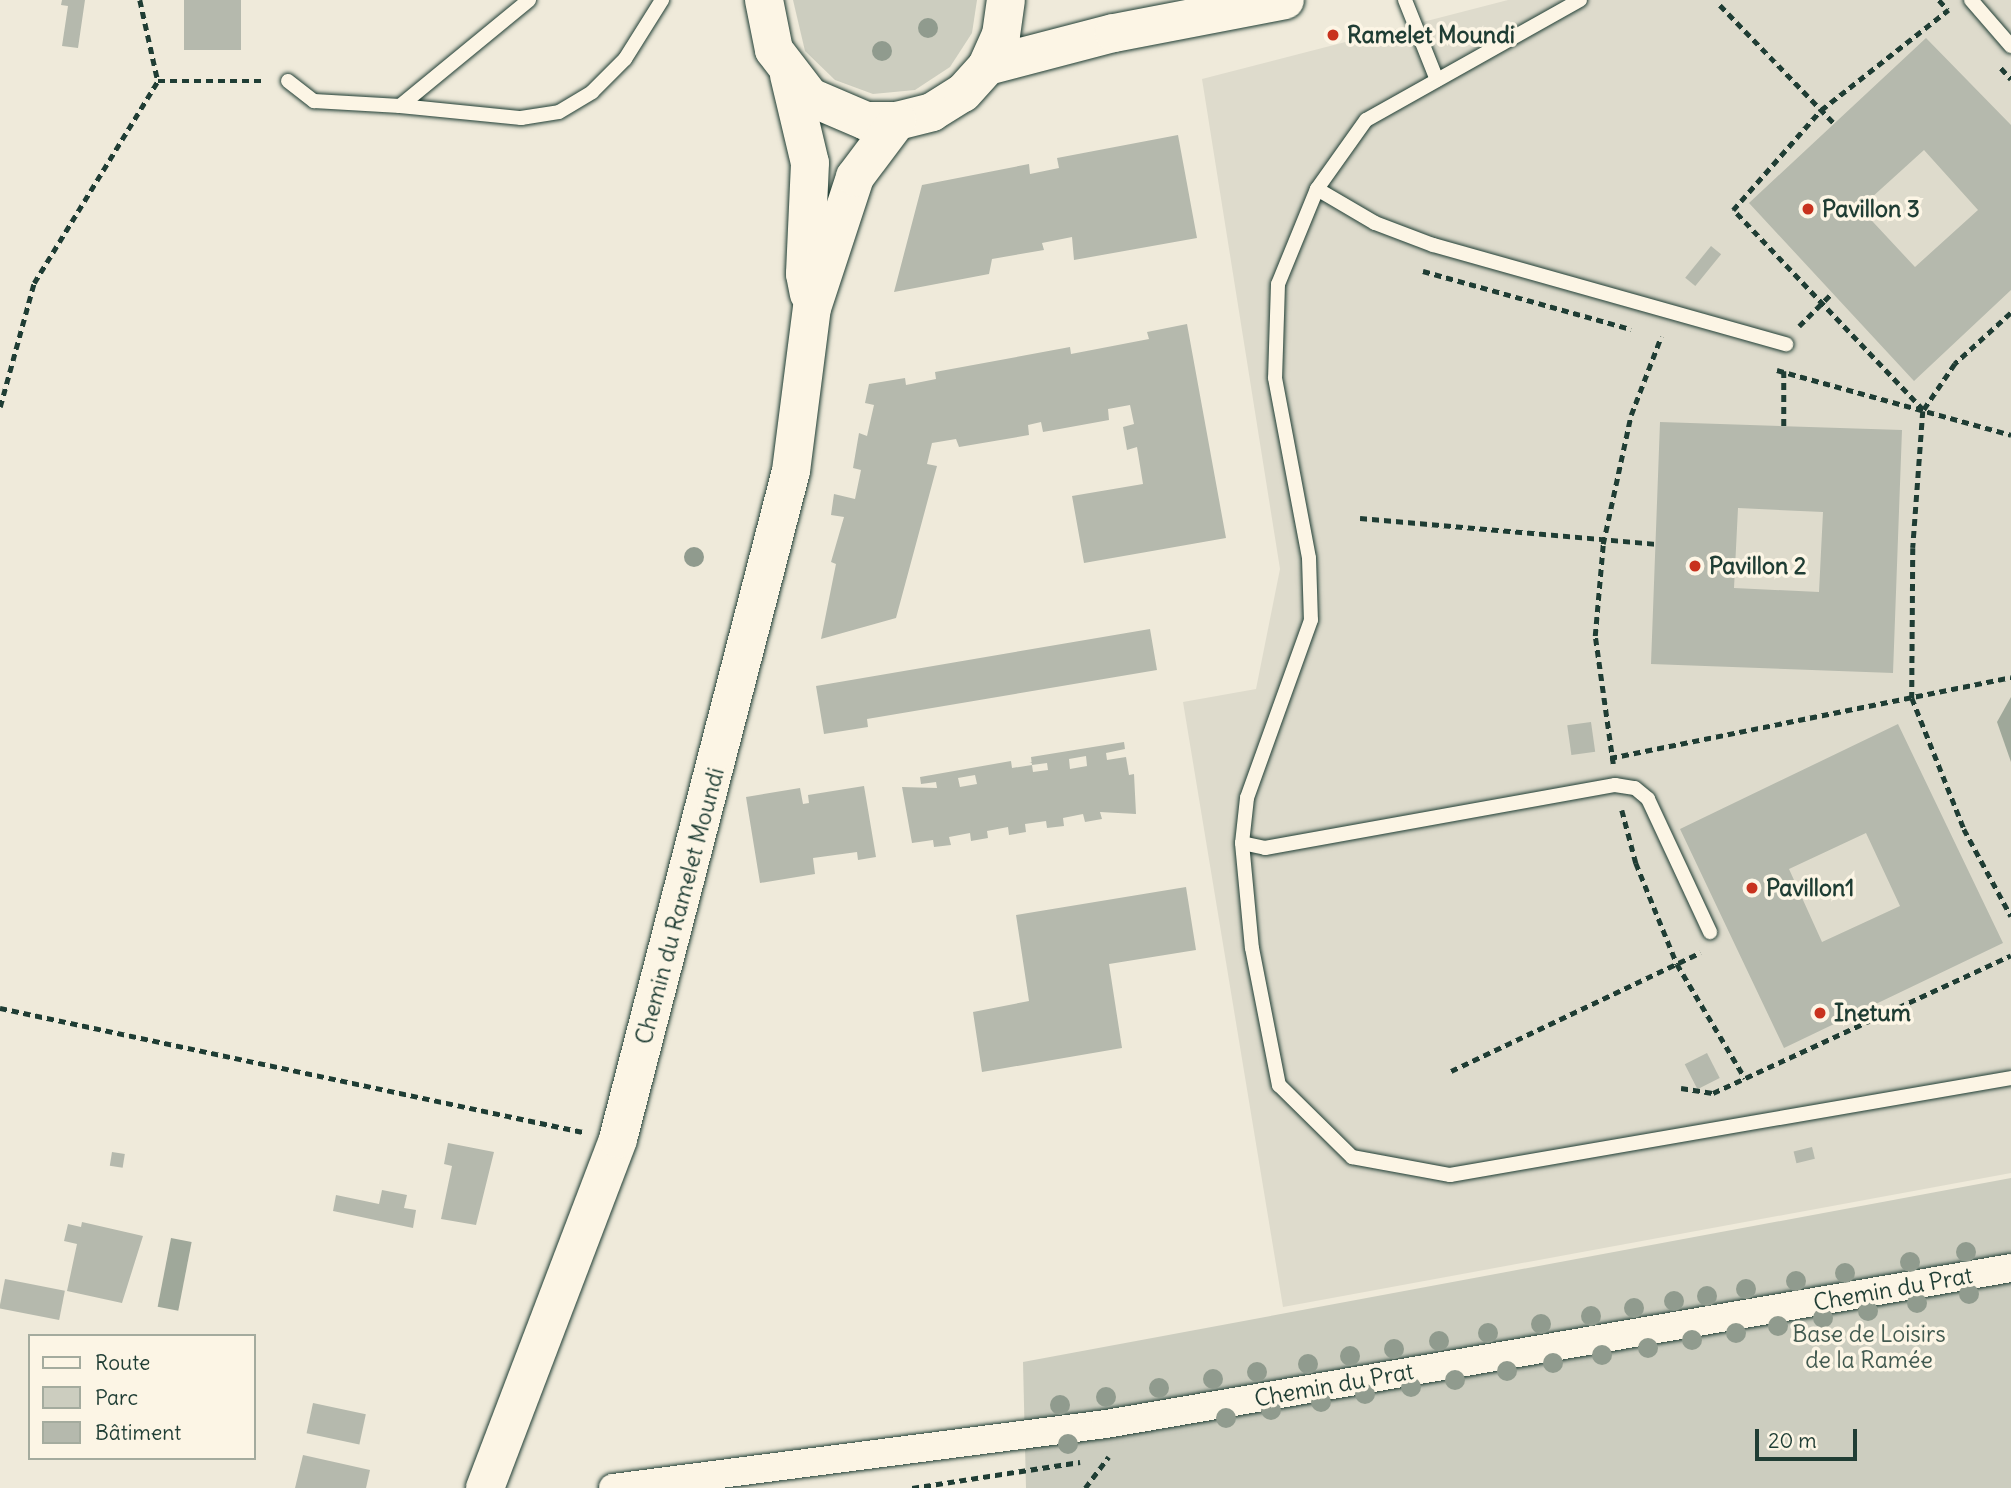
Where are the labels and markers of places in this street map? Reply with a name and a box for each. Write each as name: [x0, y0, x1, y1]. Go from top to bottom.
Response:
place label: Ramelet Moundi: [1347, 21, 1515, 49]
marker: Ramelet Moundi: [1325, 27, 1341, 43]
place label: Pavillon 3: [1822, 195, 1920, 223]
marker: Pavillon 3: [1800, 201, 1816, 217]
place label: Pavillon 2: [1709, 552, 1806, 580]
marker: Pavillon 2: [1687, 558, 1703, 574]
place label: Pavillon1: [1766, 874, 1854, 902]
marker: Pavillon1: [1744, 880, 1760, 896]
place label: Inetum: [1834, 999, 1911, 1027]
marker: Inetum: [1812, 1005, 1828, 1021]

